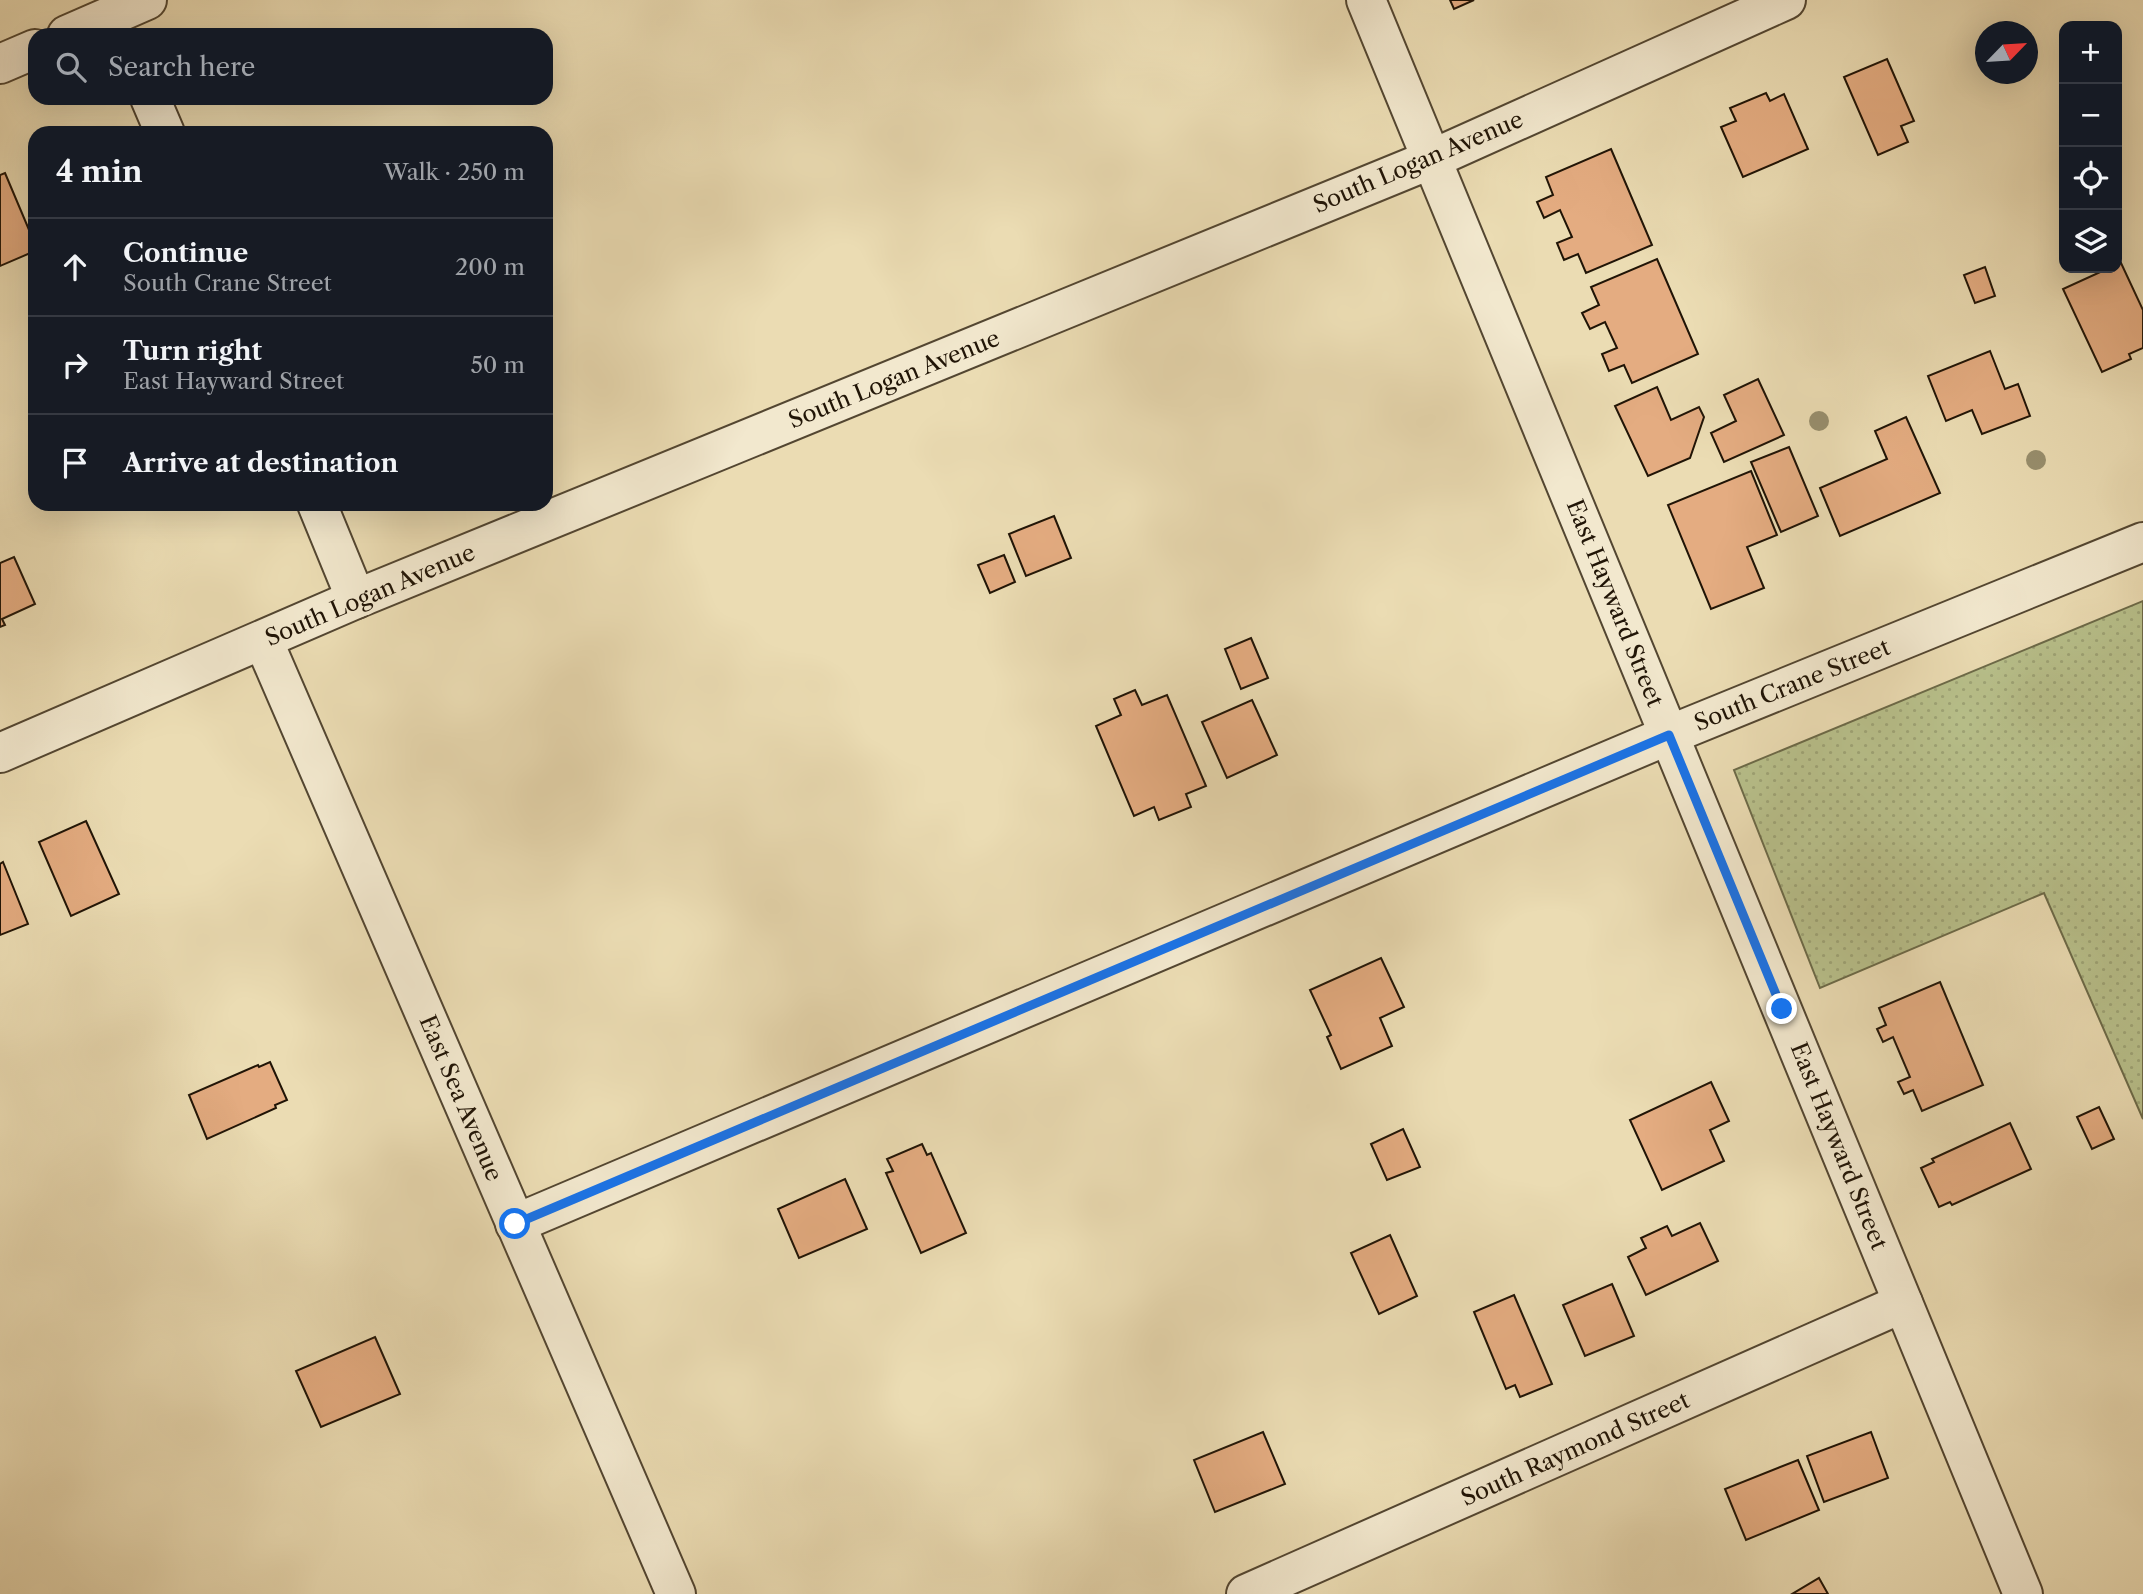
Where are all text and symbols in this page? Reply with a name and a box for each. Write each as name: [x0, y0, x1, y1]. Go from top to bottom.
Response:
north arrow: [1975, 21, 2038, 84]
map controls: [2059, 21, 2122, 273]
button: +: [2059, 21, 2122, 84]
search box: [28, 28, 553, 105]
icon: search: [52, 48, 90, 86]
text: Search here: [108, 51, 255, 83]
button: −: [2059, 84, 2122, 147]
street label: South Logan Avenue: [1309, 105, 1527, 219]
button: locate: [2059, 147, 2122, 210]
text: 4 min: [56, 153, 142, 190]
text: Walk · 250 m: [384, 158, 525, 186]
button: layers: [2059, 210, 2122, 273]
text: Continue: [123, 237, 248, 269]
icon: ahead: [56, 248, 94, 286]
text: 200 m: [455, 253, 525, 281]
text: South Crane Street: [123, 269, 332, 297]
street label: South Logan Avenue: [784, 324, 1004, 434]
text: Turn right: [123, 335, 262, 367]
icon: right: [56, 346, 94, 384]
text: 50 m: [470, 351, 525, 379]
text: East Hayward Street: [123, 367, 344, 395]
icon: arrive: [56, 444, 94, 482]
text: Arrive at destination: [123, 447, 398, 479]
street label: East Hayward Street: [1561, 495, 1669, 711]
street label: South Logan Avenue: [261, 538, 479, 652]
street label: South Crane Street: [1690, 633, 1894, 737]
route end: [1766, 993, 1797, 1024]
street label: East Sea Avenue: [413, 1011, 509, 1185]
street label: East Hayward Street: [1785, 1038, 1893, 1254]
route start: [499, 1208, 530, 1239]
street label: South Raymond Street: [1456, 1386, 1694, 1512]

